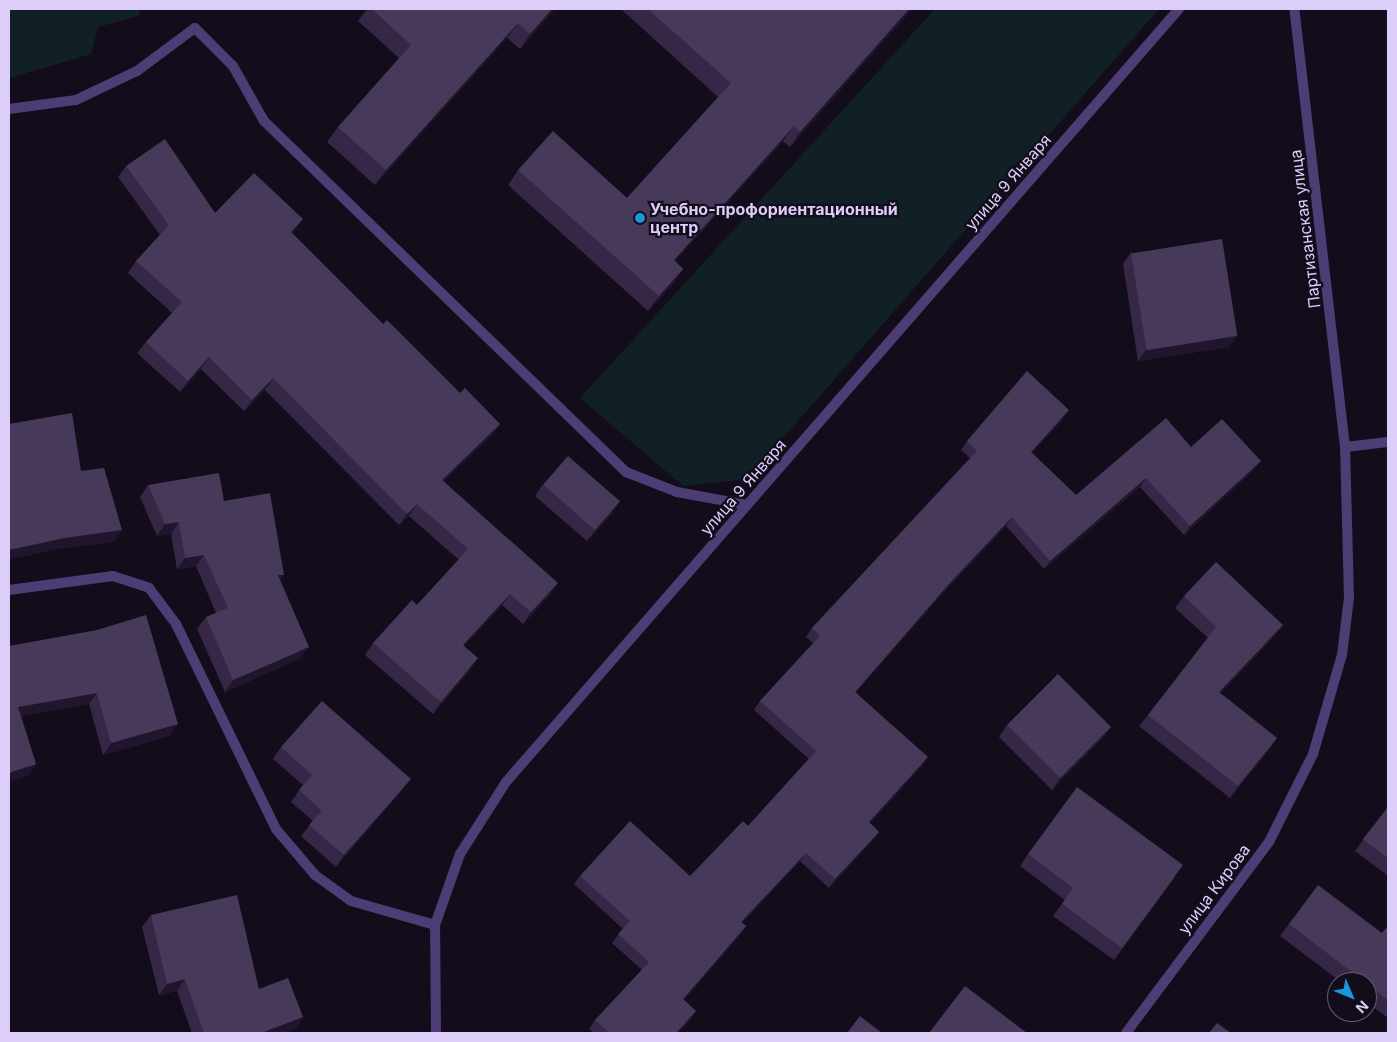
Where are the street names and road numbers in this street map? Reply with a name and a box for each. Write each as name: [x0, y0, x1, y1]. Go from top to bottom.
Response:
street label: улица 9 Января: [961, 130, 1055, 234]
street label: Партизанская улица: [1286, 149, 1324, 309]
street label: улица 9 Января: [696, 435, 790, 539]
street label: улица Кирова: [1174, 840, 1254, 938]

